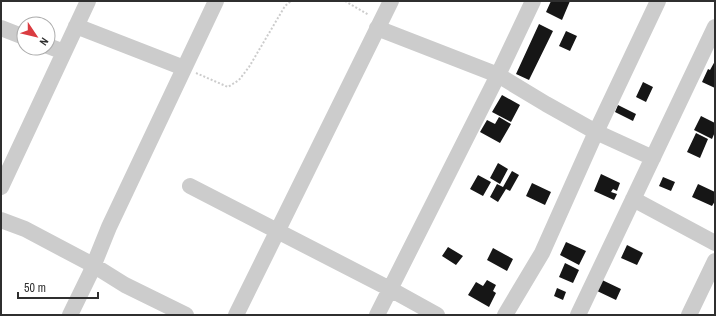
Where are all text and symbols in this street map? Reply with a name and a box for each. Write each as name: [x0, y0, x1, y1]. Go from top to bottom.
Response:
north arrow: [16, 16, 56, 56]
text: N: [37, 35, 52, 48]
scale bar: [18, 274, 98, 300]
text: 50 m: [24, 280, 46, 296]

